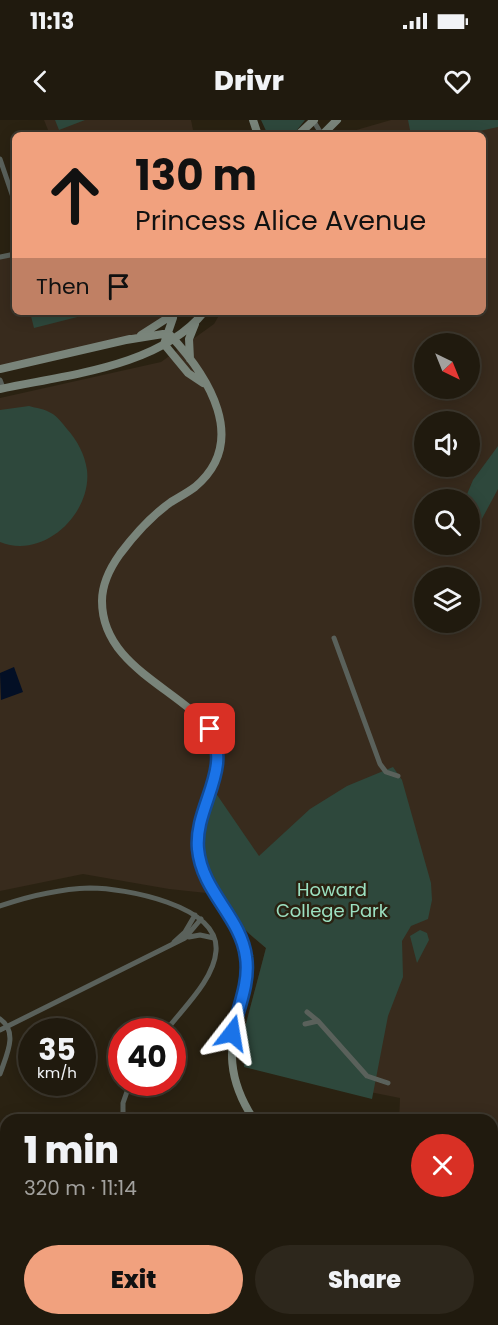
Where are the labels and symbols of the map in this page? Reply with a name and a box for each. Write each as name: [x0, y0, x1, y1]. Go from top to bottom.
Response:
north arrow: [414, 333, 480, 399]
pin: [184, 703, 235, 754]
park label: Howard College Park: [276, 877, 389, 923]
position arrow: [200, 1001, 264, 1065]
speed limit sign: 40: [108, 1018, 186, 1096]

